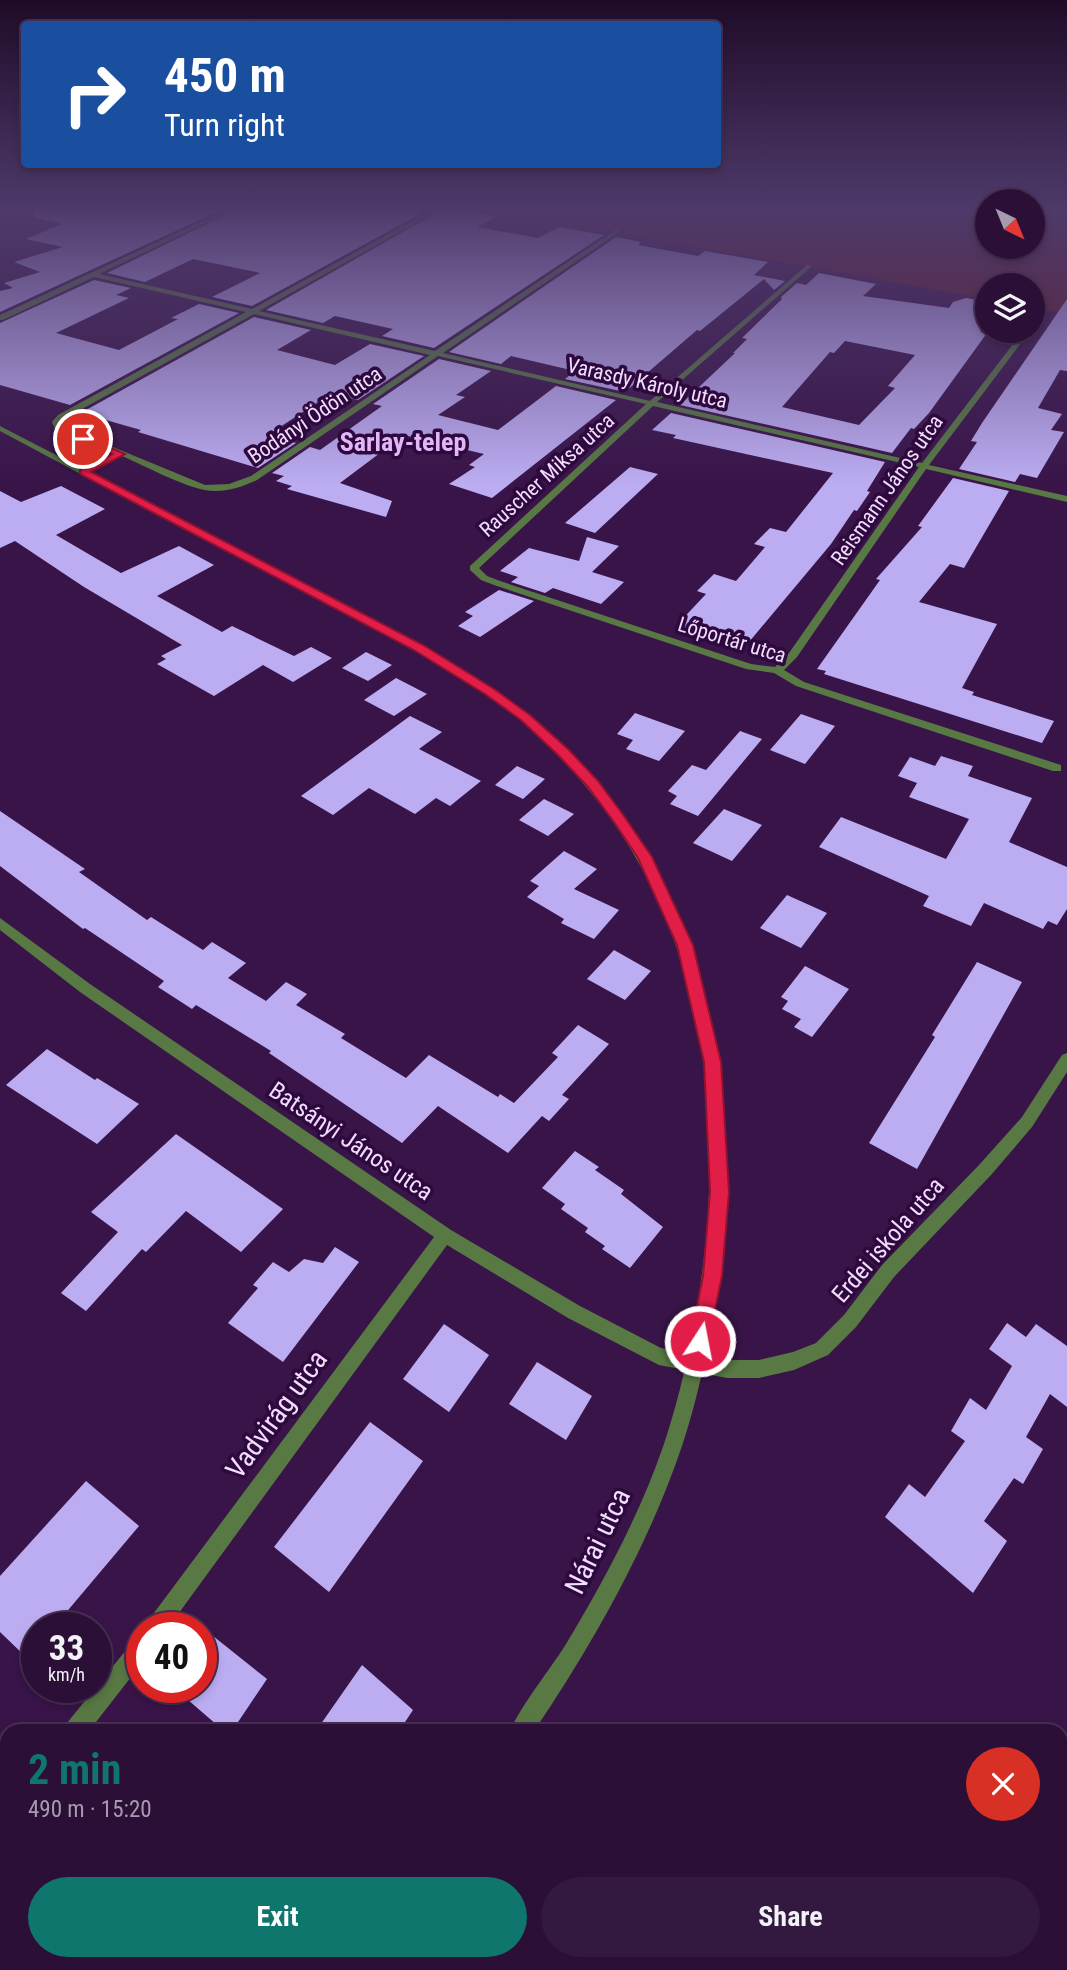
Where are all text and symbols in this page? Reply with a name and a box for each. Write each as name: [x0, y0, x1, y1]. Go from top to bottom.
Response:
text: 450 m: [164, 47, 286, 104]
icon: right: [49, 49, 140, 140]
text: Turn right: [164, 106, 285, 144]
north arrow: [975, 189, 1045, 259]
map controls: [975, 189, 1045, 343]
button: layers: [975, 273, 1045, 343]
street label: Varasdy Károly utca: [565, 353, 729, 413]
street label: Bodányi Ödön utca: [244, 362, 386, 468]
street label: Rauscher Miksa utca: [475, 408, 619, 542]
pin: [53, 409, 113, 469]
street label: Reismann János utca: [826, 410, 948, 570]
icon: arrive: [64, 420, 102, 458]
district label: Sarlay-telep: [340, 427, 466, 457]
street label: Lőportár utca: [675, 612, 789, 668]
street label: Batsányi János utca: [264, 1076, 438, 1206]
street label: Erdei iskola utca: [826, 1172, 950, 1308]
position arrow: [663, 1304, 737, 1378]
street label: Vadvirág utca: [219, 1344, 334, 1485]
street label: Nárai utca: [558, 1483, 637, 1599]
speed limit sign: 40: [126, 1612, 217, 1703]
text: 33: [49, 1628, 84, 1669]
text: km/h: [48, 1664, 85, 1685]
text: 2 min: [28, 1745, 121, 1794]
button: close: [966, 1747, 1040, 1821]
text: 490 m · 15:20: [28, 1796, 152, 1823]
button: Exit: [28, 1877, 527, 1957]
button: Share: [541, 1877, 1040, 1957]

